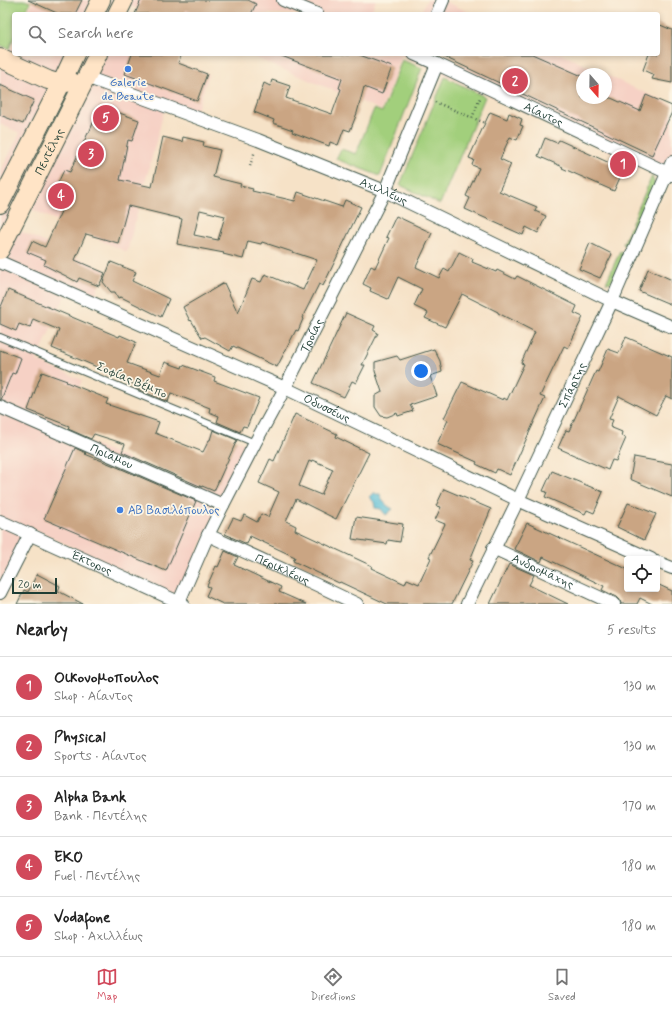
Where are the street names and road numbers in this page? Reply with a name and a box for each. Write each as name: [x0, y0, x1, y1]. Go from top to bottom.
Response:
street label: Αίαντος: [521, 99, 565, 131]
street label: Πεντέλης: [32, 126, 69, 178]
street label: Αχιλλέως: [357, 175, 410, 210]
street label: Τροίας: [297, 316, 328, 356]
street label: Σοφίας Βέμπο: [94, 358, 170, 403]
street label: Σπάρτης: [556, 360, 591, 411]
street label: Οδυσσέως: [300, 391, 352, 427]
street label: Πριάμου: [87, 441, 136, 474]
street label: Έκτορος: [69, 547, 114, 580]
street label: Περικλέους: [252, 551, 312, 590]
street label: Ανδρομάχης: [509, 551, 576, 593]

